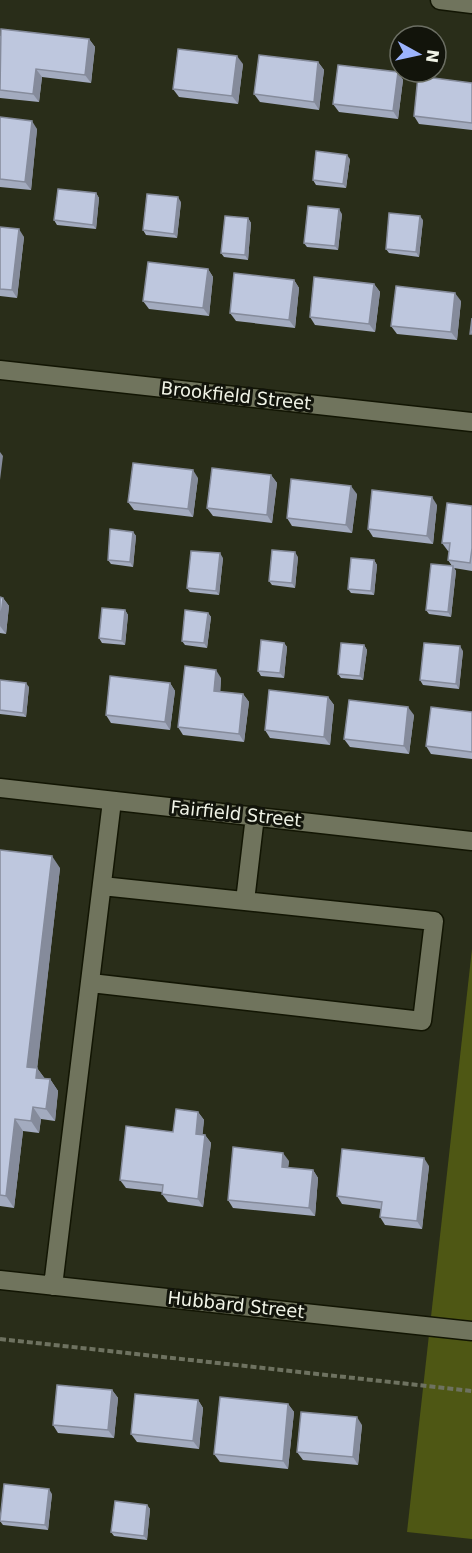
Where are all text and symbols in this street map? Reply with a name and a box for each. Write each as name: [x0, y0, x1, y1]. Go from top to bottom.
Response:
north arrow: [388, 24, 448, 84]
text: N: [422, 48, 443, 64]
street label: Brookfield Street: [160, 377, 312, 414]
street label: Fairfield Street: [170, 796, 302, 831]
street label: Hubbard Street: [166, 1287, 306, 1322]

